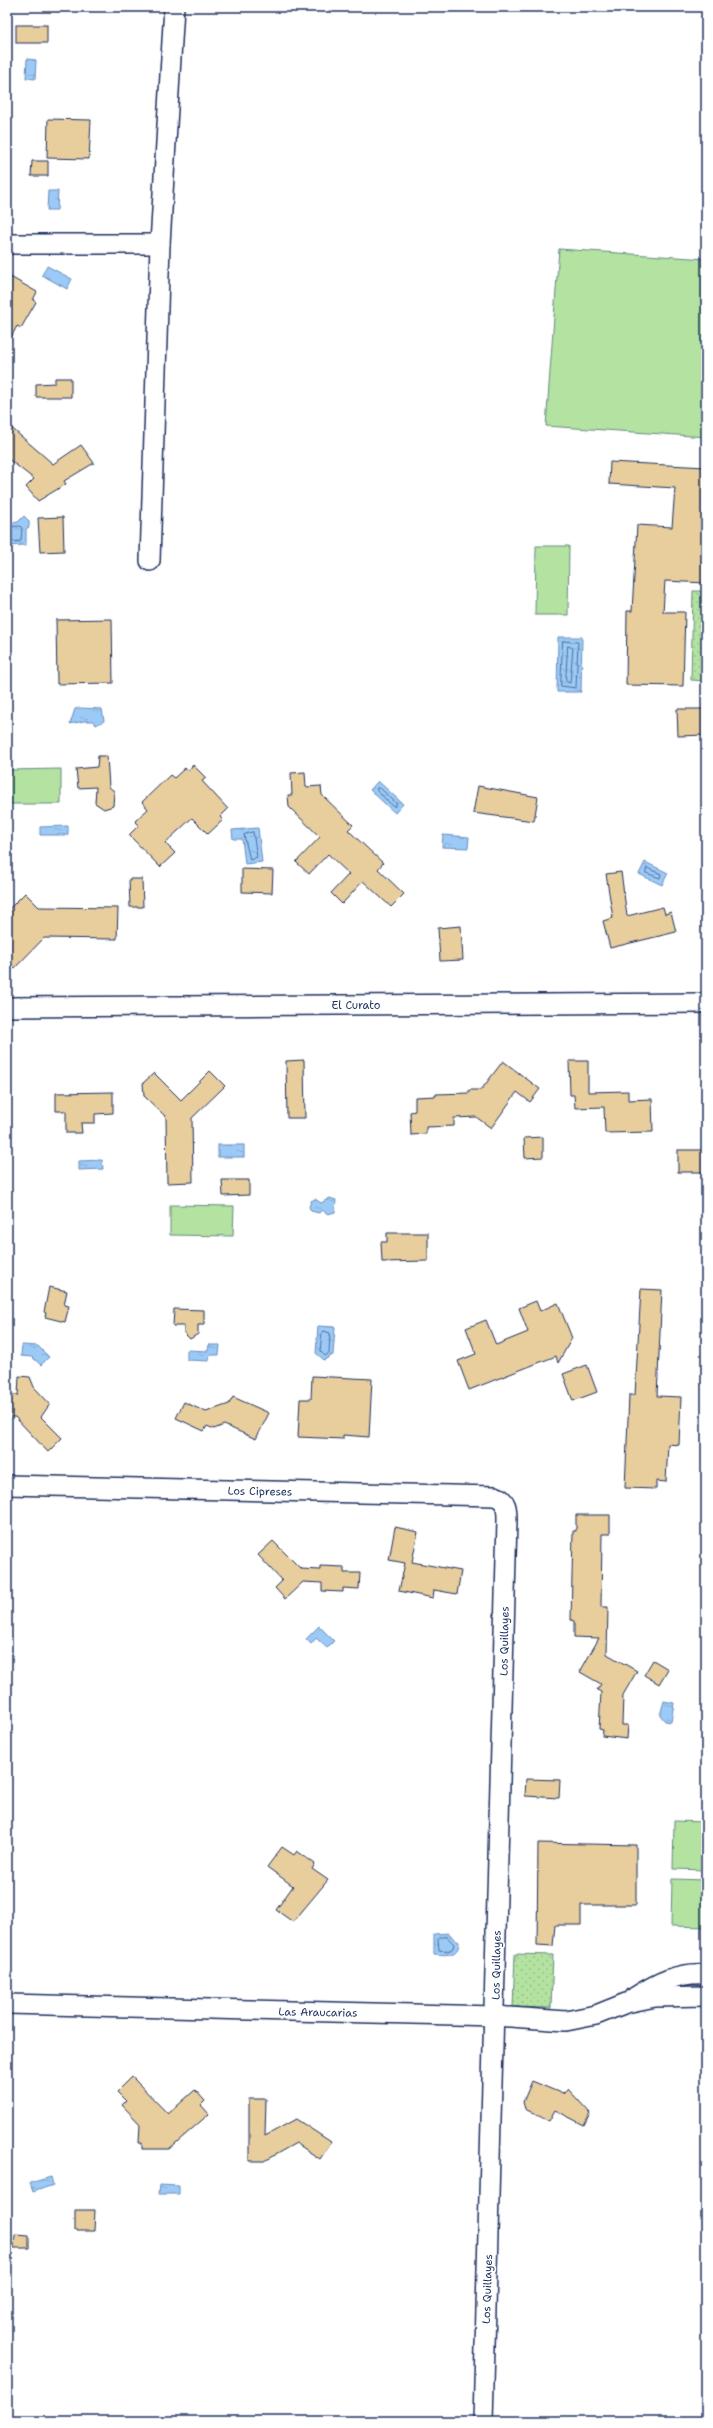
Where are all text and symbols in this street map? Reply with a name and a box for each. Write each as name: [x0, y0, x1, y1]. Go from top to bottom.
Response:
street label: El Curato: [332, 998, 381, 1013]
street label: Los Cipreses: [227, 1483, 293, 1500]
street label: Los Quillayes: [496, 1606, 513, 1676]
street label: Los Quillayes: [488, 1930, 505, 2000]
street label: Las Araucarias: [278, 2004, 358, 2021]
street label: Los Quillayes: [479, 2254, 496, 2324]

